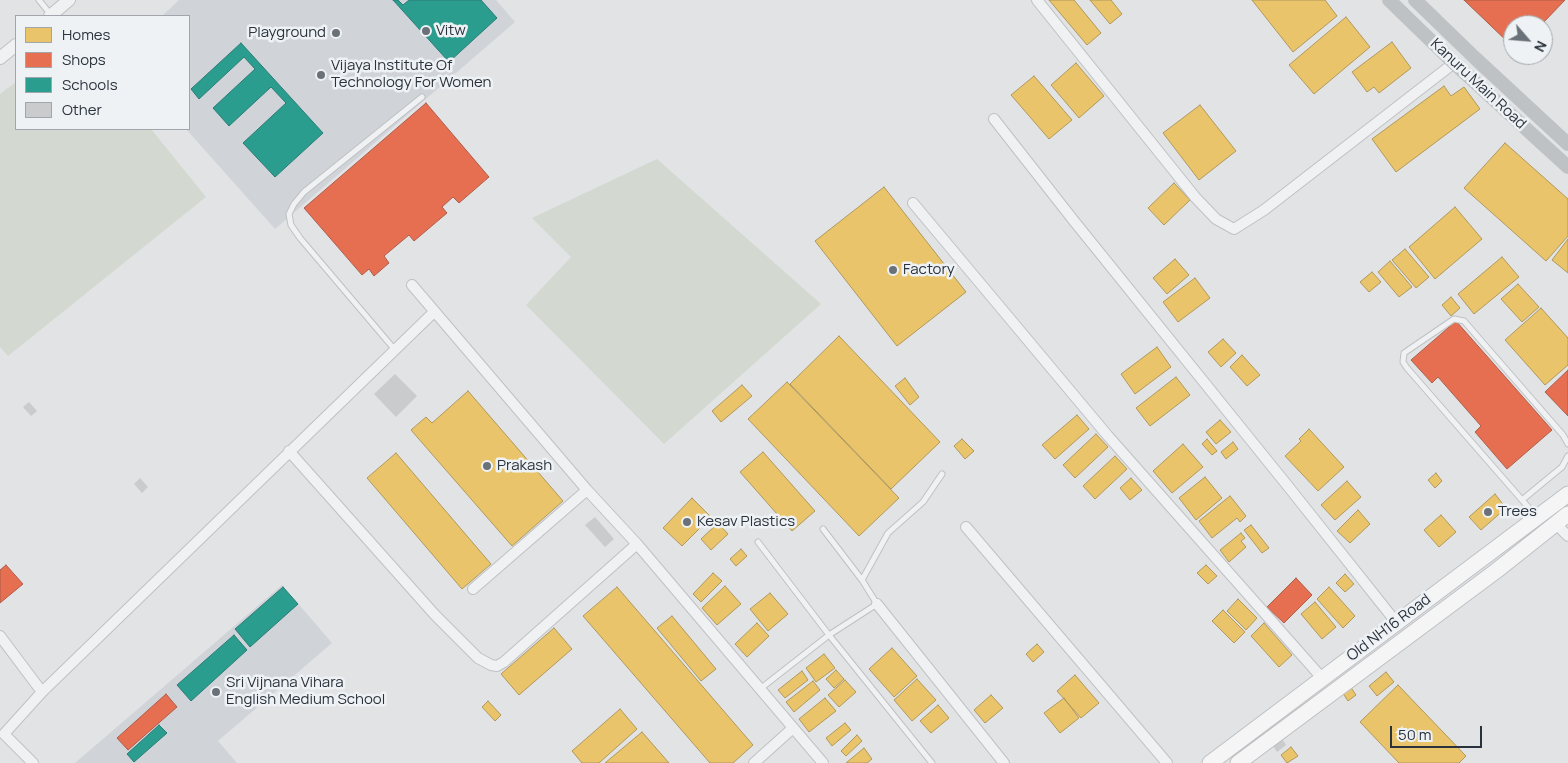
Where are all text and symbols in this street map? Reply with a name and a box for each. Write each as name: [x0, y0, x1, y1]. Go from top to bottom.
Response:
legend: [15, 15, 190, 130]
north arrow: [1503, 15, 1553, 65]
place label: Vitw: [436, 22, 466, 40]
text: Homes: [62, 24, 110, 45]
place label: Playground: [248, 24, 326, 42]
marker: Vitw: [420, 25, 432, 37]
marker: Playground: [330, 27, 342, 39]
street label: Kanuru Main Road: [1426, 35, 1530, 133]
text: N: [1530, 38, 1552, 55]
text: Shops: [62, 49, 106, 70]
place label: Vijaya Institute Of Technology For Women: [331, 57, 491, 92]
marker: Vijaya Institute Of Technology For Women: [315, 69, 327, 81]
text: Schools: [62, 74, 118, 95]
text: Other: [62, 99, 102, 120]
place label: Factory: [903, 261, 955, 279]
marker: Factory: [887, 264, 899, 276]
place label: Prakash: [497, 457, 552, 475]
marker: Prakash: [481, 460, 493, 472]
place label: Trees: [1498, 503, 1537, 521]
marker: Trees: [1482, 506, 1494, 518]
place label: Kesav Plastics: [697, 513, 795, 531]
marker: Kesav Plastics: [681, 516, 693, 528]
street label: Old NH16 Road: [1343, 591, 1435, 665]
place label: Sri Vijnana Vihara English Medium School: [226, 674, 385, 709]
marker: Sri Vijnana Vihara English Medium School: [210, 686, 222, 698]
scale bar: [1393, 716, 1486, 748]
text: 50 m: [1398, 724, 1432, 745]

